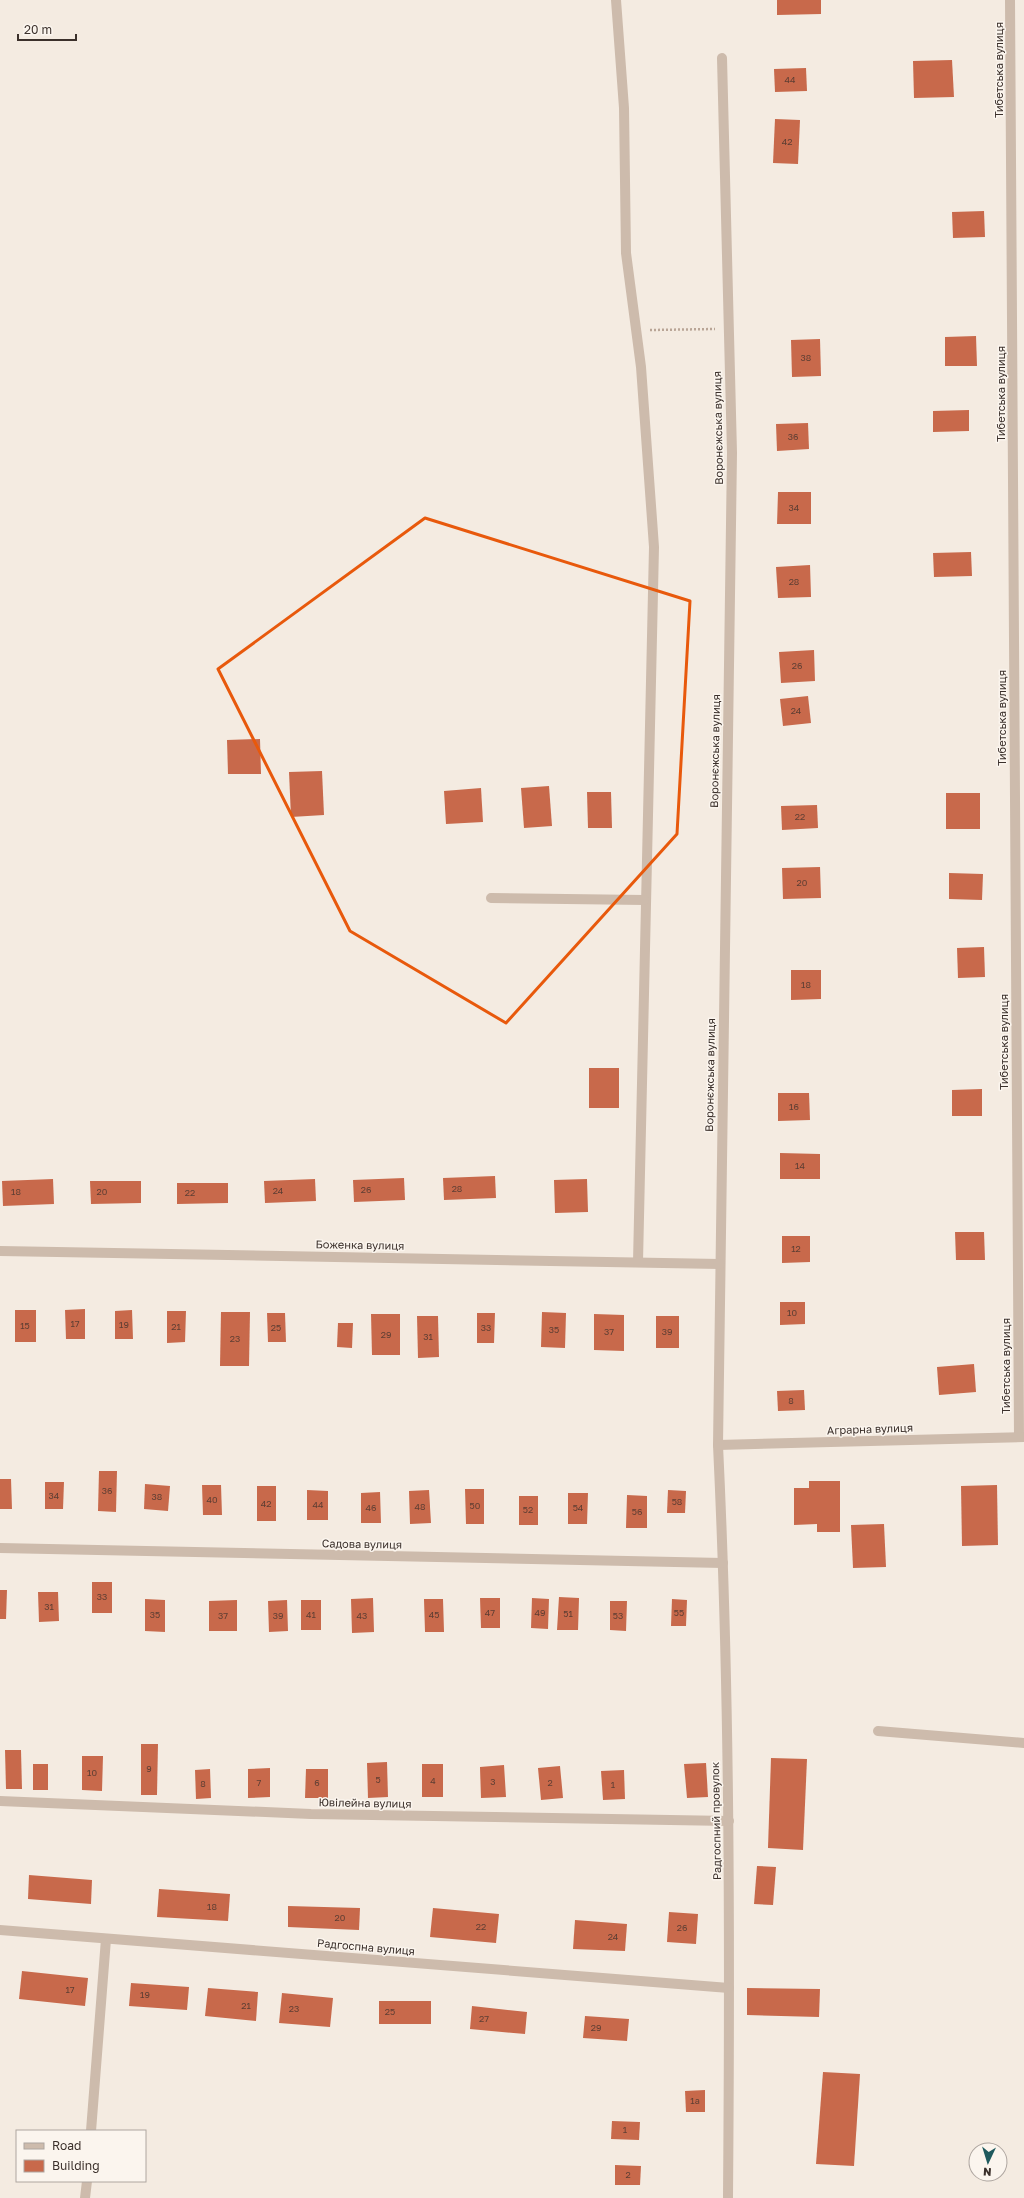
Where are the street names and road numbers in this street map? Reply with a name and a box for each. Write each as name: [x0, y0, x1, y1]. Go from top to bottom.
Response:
street label: Тибетська вулиця: [992, 22, 1005, 118]
street label: Тибетська вулиця: [994, 346, 1007, 442]
street label: Воронєжська вулиця: [710, 371, 725, 485]
street label: Тибетська вулиця: [995, 670, 1008, 766]
street label: Воронєжська вулиця: [707, 694, 722, 808]
street label: Тибетська вулиця: [997, 994, 1010, 1090]
street label: Воронєжська вулиця: [702, 1018, 717, 1132]
street label: Боженка вулиця: [315, 1237, 405, 1252]
street label: Тибетська вулиця: [999, 1318, 1012, 1414]
street label: Аграрна вулиця: [827, 1421, 913, 1436]
street label: Садова вулиця: [322, 1536, 402, 1551]
street label: Радгоспний провулок: [708, 1761, 723, 1880]
street label: Ювілейна вулиця: [318, 1795, 412, 1810]
street label: Радгоспна вулиця: [317, 1936, 416, 1957]

